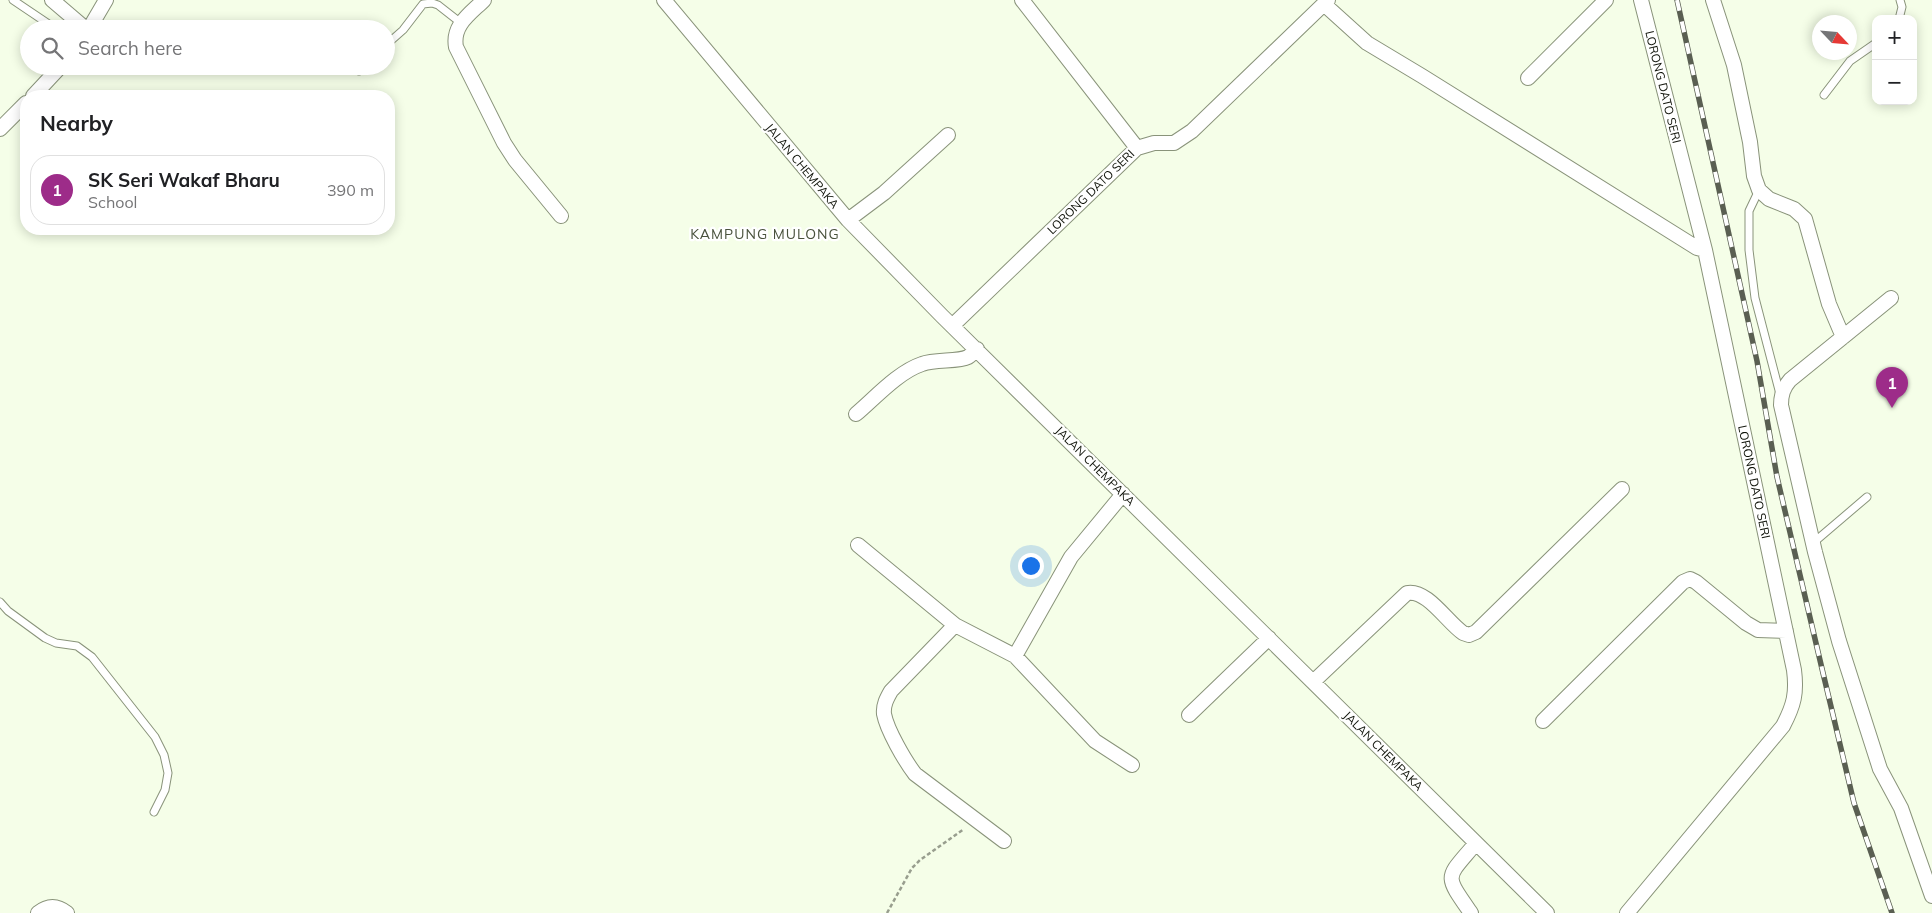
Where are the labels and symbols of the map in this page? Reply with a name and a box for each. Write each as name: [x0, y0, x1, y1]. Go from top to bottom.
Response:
north arrow: [1812, 15, 1857, 60]
street label: LORONG DATO SERI: [1642, 29, 1685, 145]
street label: JALAN CHEMPAKA: [762, 120, 843, 211]
street label: LORONG DATO SERI: [1044, 146, 1137, 237]
district label: KAMPUNG MULONG: [690, 225, 840, 243]
pin: 1: [1876, 367, 1908, 408]
street label: JALAN CHEMPAKA: [1052, 423, 1138, 509]
street label: LORONG DATO SERI: [1735, 424, 1774, 540]
your location: [1018, 553, 1044, 579]
street label: JALAN CHEMPAKA: [1340, 708, 1426, 794]

